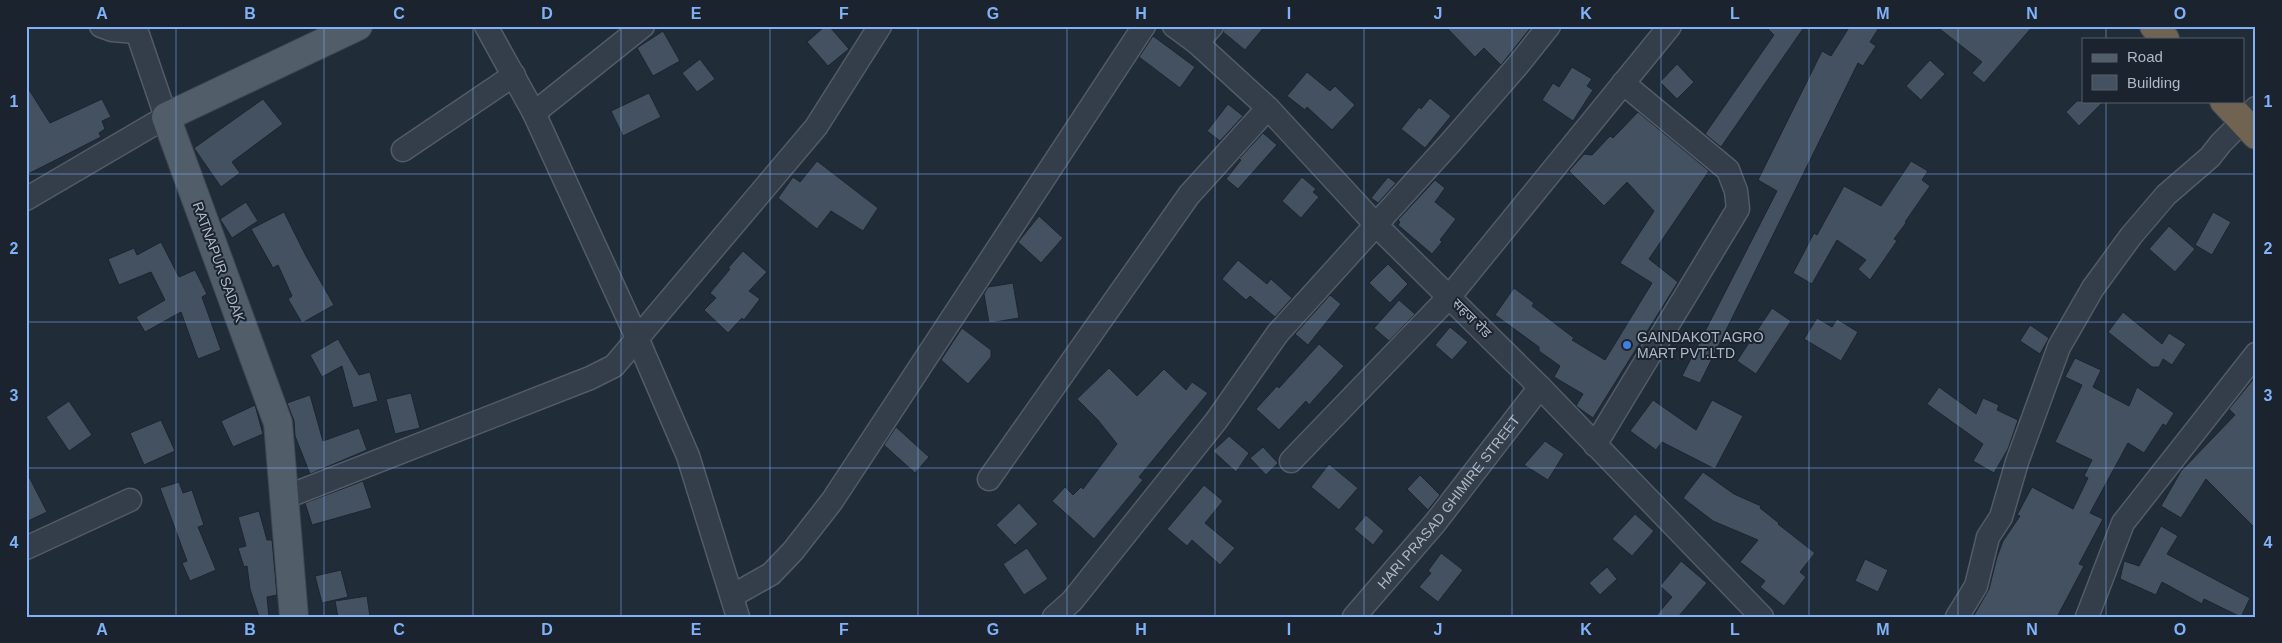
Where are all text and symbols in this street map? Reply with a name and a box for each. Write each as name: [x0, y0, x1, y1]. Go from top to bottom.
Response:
text: A: [96, 5, 108, 22]
text: B: [244, 5, 256, 22]
text: C: [393, 5, 405, 22]
text: D: [541, 5, 553, 22]
text: E: [691, 5, 702, 22]
text: F: [839, 5, 849, 22]
text: G: [987, 5, 999, 22]
text: H: [1135, 5, 1147, 22]
text: I: [1287, 5, 1291, 22]
text: J: [1434, 5, 1442, 22]
text: K: [1580, 5, 1592, 22]
text: L: [1730, 5, 1740, 22]
text: M: [1876, 5, 1890, 22]
text: N: [2026, 5, 2038, 22]
text: O: [2174, 5, 2186, 22]
legend: [2082, 38, 2244, 102]
text: Road: [2127, 48, 2163, 65]
text: Building: [2127, 74, 2180, 91]
text: 1: [10, 93, 19, 110]
text: 1: [2264, 93, 2273, 110]
street label: RATNAPUR SADAK: [190, 199, 249, 325]
text: 2: [10, 240, 19, 257]
text: 2: [2264, 240, 2273, 257]
street label: सहज रोड: [1449, 295, 1495, 341]
place label: GAINDAKOT AGRO MART PVT.LTD: [1637, 329, 1764, 361]
marker: GAINDAKOT AGRO MART PVT.LTD: [1621, 339, 1633, 351]
text: 3: [10, 387, 19, 404]
text: 3: [2264, 387, 2273, 404]
street label: HARI PRASAD GHIMIRE STREET: [1374, 412, 1523, 592]
text: 4: [10, 534, 19, 551]
text: 4: [2264, 534, 2273, 551]
text: A: [96, 621, 108, 638]
text: B: [244, 621, 256, 638]
text: C: [393, 621, 405, 638]
text: D: [541, 621, 553, 638]
text: E: [691, 621, 702, 638]
text: F: [839, 621, 849, 638]
text: G: [987, 621, 999, 638]
text: H: [1135, 621, 1147, 638]
text: I: [1287, 621, 1291, 638]
text: J: [1434, 621, 1442, 638]
text: K: [1580, 621, 1592, 638]
text: L: [1730, 621, 1740, 638]
text: M: [1876, 621, 1890, 638]
text: N: [2026, 621, 2038, 638]
text: O: [2174, 621, 2186, 638]

